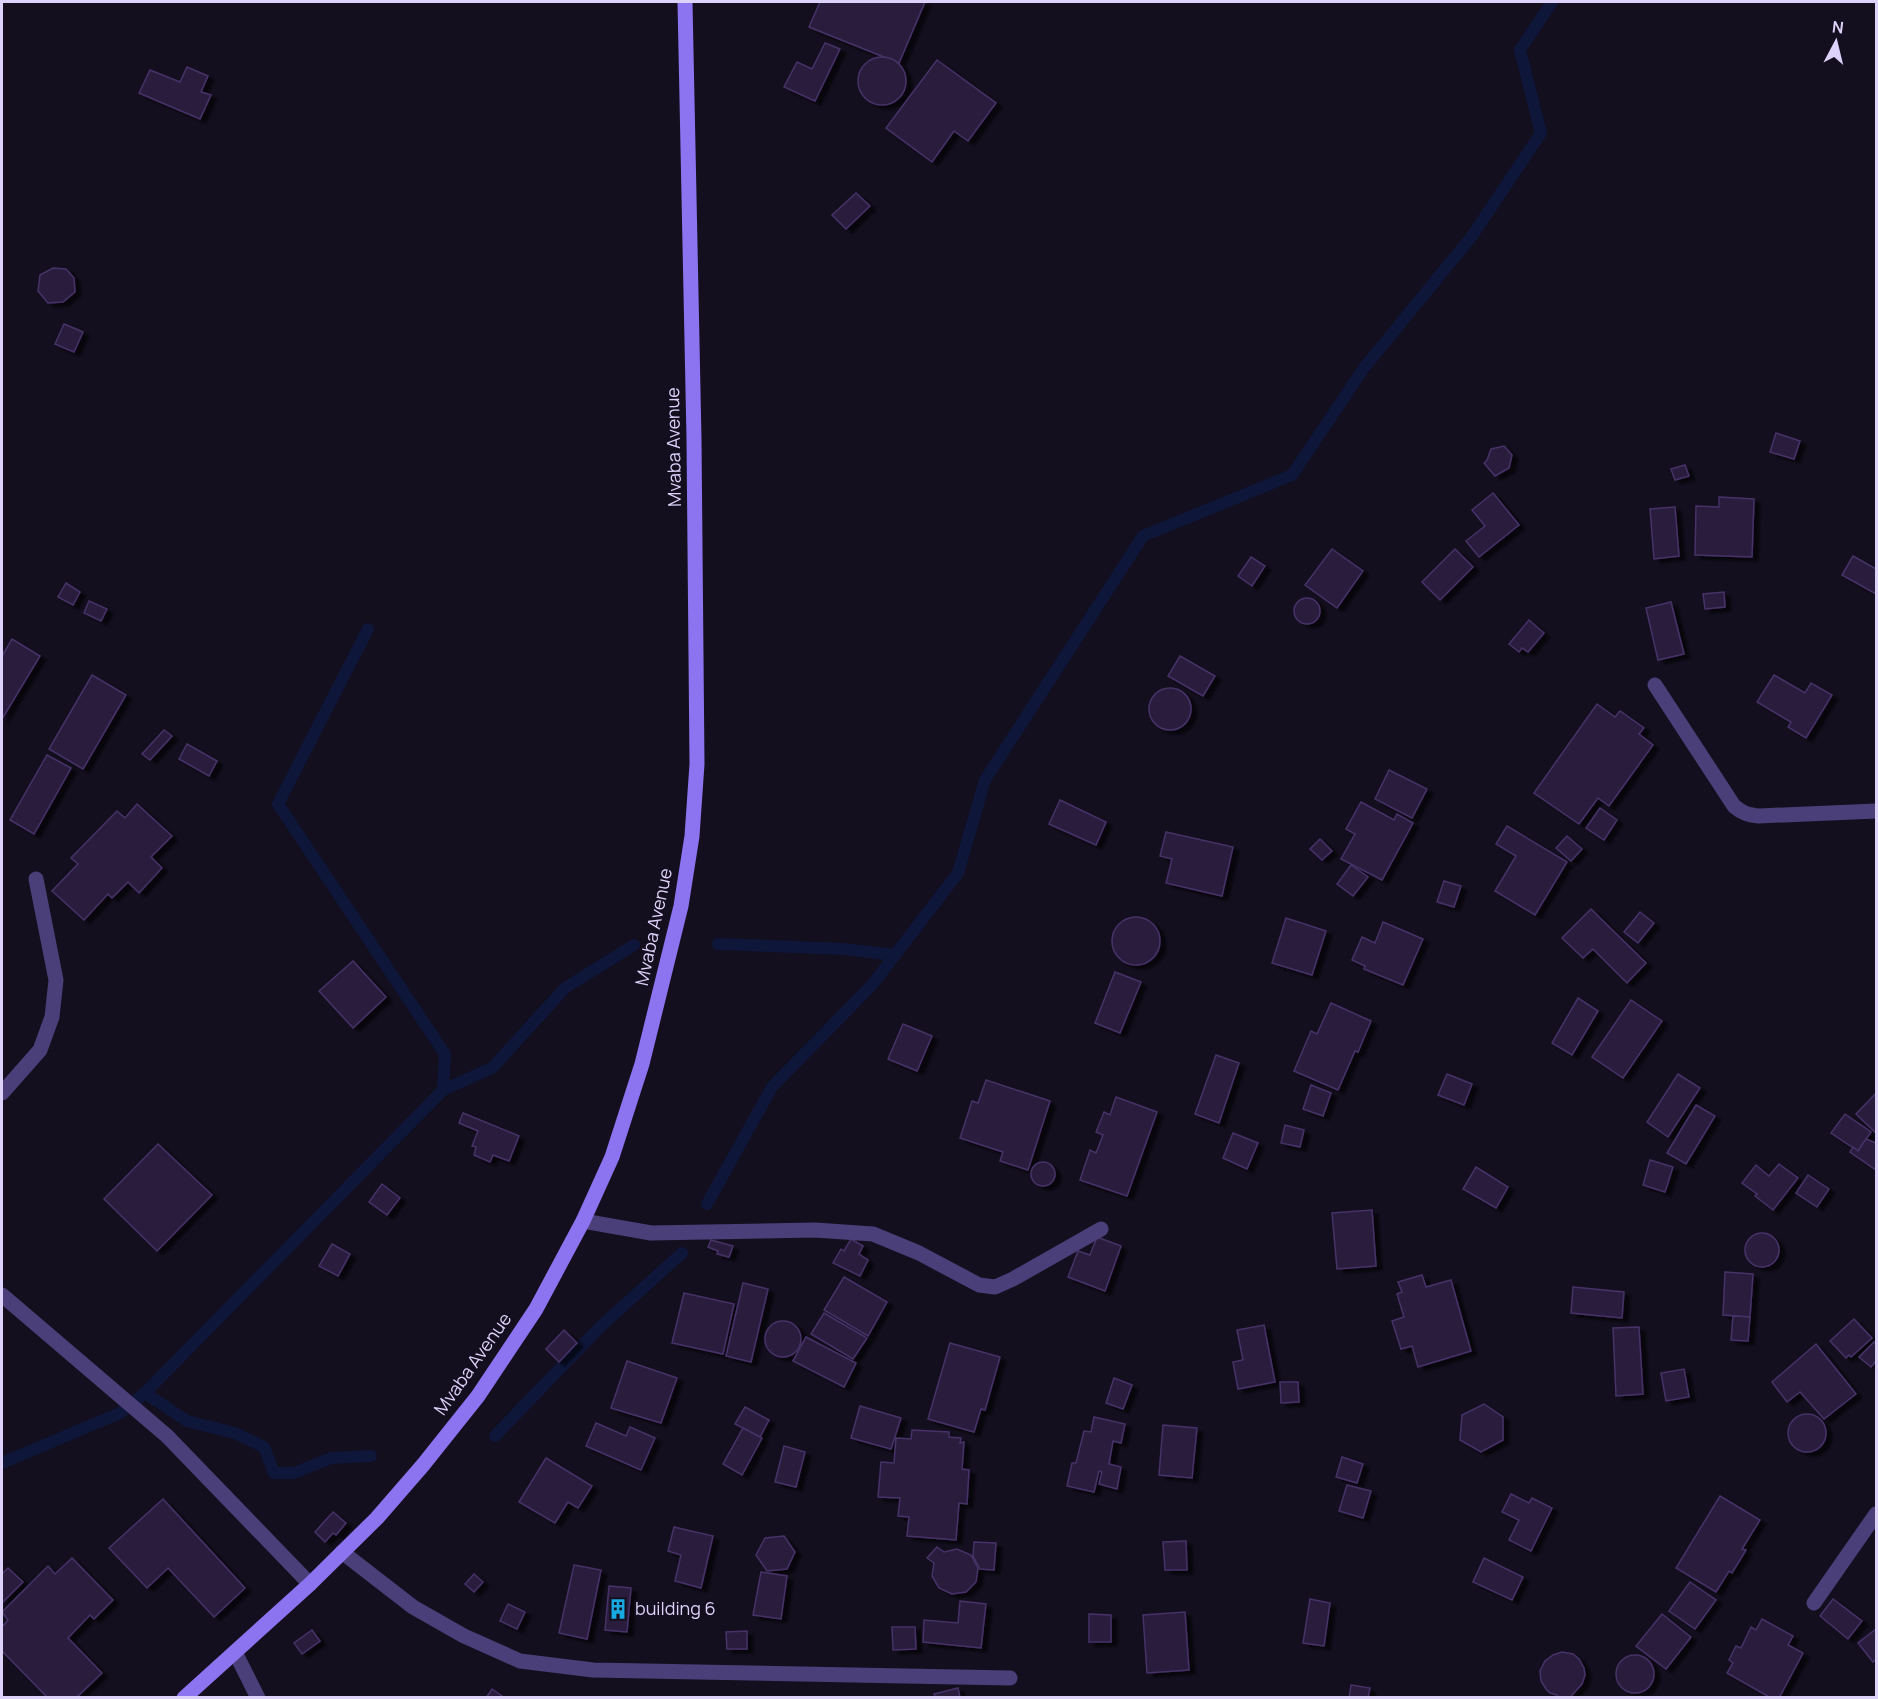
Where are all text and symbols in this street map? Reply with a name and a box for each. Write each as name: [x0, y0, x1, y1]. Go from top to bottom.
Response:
north arrow: [1806, 12, 1866, 72]
text: N: [1831, 15, 1845, 39]
street label: Mvaba Avenue: [660, 387, 686, 507]
street label: Mvaba Avenue: [629, 866, 677, 988]
street label: Mvaba Avenue: [428, 1308, 516, 1419]
place label: building 6: [635, 1596, 716, 1620]
building icon: building 6: [606, 1597, 630, 1621]

